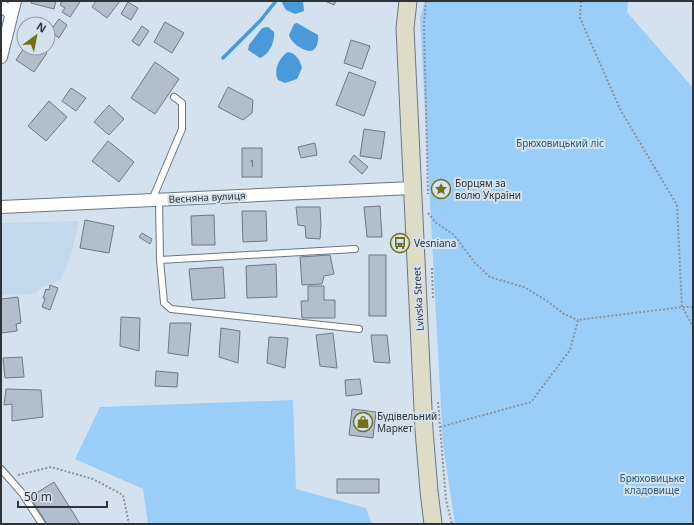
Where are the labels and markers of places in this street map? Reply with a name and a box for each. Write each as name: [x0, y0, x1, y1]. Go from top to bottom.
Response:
place label: Борцям за волю України: [455, 176, 521, 202]
place icon: Борцям за волю України: [430, 178, 452, 200]
bus stop icon: Vesniana: [389, 232, 411, 254]
place label: Vesniana: [414, 236, 456, 250]
place label: Будівельний Маркет: [377, 409, 437, 435]
shop icon: Будівельний Маркет: [352, 411, 374, 433]

